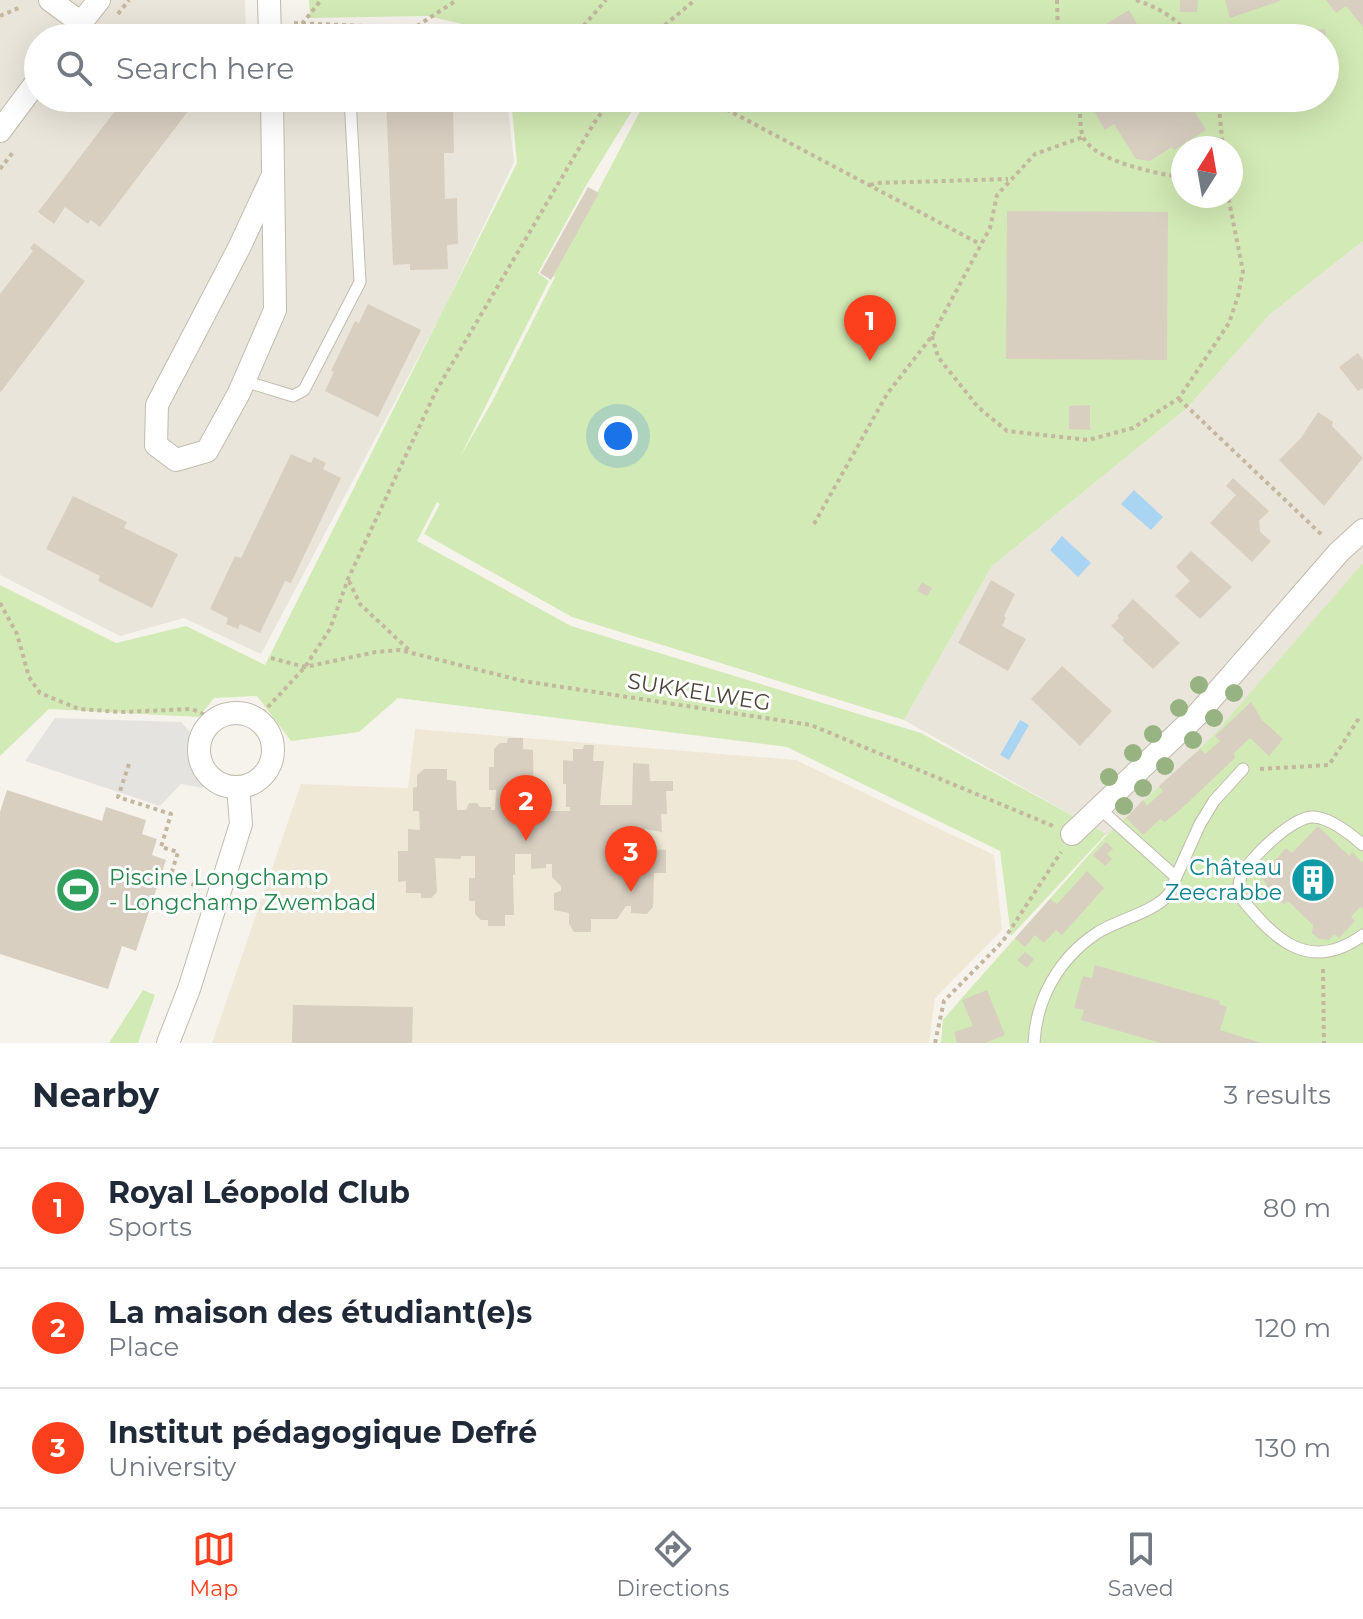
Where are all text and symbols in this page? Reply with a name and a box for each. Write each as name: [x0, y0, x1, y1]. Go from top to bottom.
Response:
search box: [24, 24, 1339, 112]
icon: search: [52, 46, 96, 90]
text: Search here: [116, 50, 294, 87]
north arrow: [1171, 136, 1243, 208]
pin: 1: [844, 295, 896, 361]
your location: [598, 416, 638, 456]
street label: SUKKELWEG: [626, 667, 772, 717]
pin: 2: [500, 775, 552, 841]
pin: 3: [605, 826, 657, 892]
place label: Château Zeecrabbe: [1165, 854, 1282, 906]
building icon: Château Zeecrabbe: [1289, 856, 1337, 904]
place label: Piscine Longchamp - Longchamp Zwembad: [109, 864, 376, 916]
sports icon: Piscine Longchamp - Longchamp Zwembad: [54, 866, 102, 914]
text: Nearby: [32, 1074, 159, 1116]
text: 3 results: [1224, 1079, 1331, 1111]
text: Royal Léopold Club: [108, 1174, 410, 1211]
text: 1: [53, 1192, 63, 1224]
text: 80 m: [1263, 1192, 1331, 1224]
text: Sports: [108, 1211, 192, 1243]
text: La maison des étudiant(e)s: [108, 1294, 532, 1331]
text: 2: [50, 1312, 66, 1344]
text: 120 m: [1255, 1312, 1331, 1344]
text: Place: [108, 1331, 179, 1363]
text: Institut pédagogique Defré: [108, 1414, 537, 1451]
text: 3: [50, 1432, 66, 1464]
text: 130 m: [1255, 1432, 1331, 1464]
text: University: [108, 1451, 236, 1483]
tab: Map: [189, 1527, 238, 1602]
tab: Directions: [617, 1527, 729, 1602]
tab: Saved: [1108, 1527, 1174, 1602]

